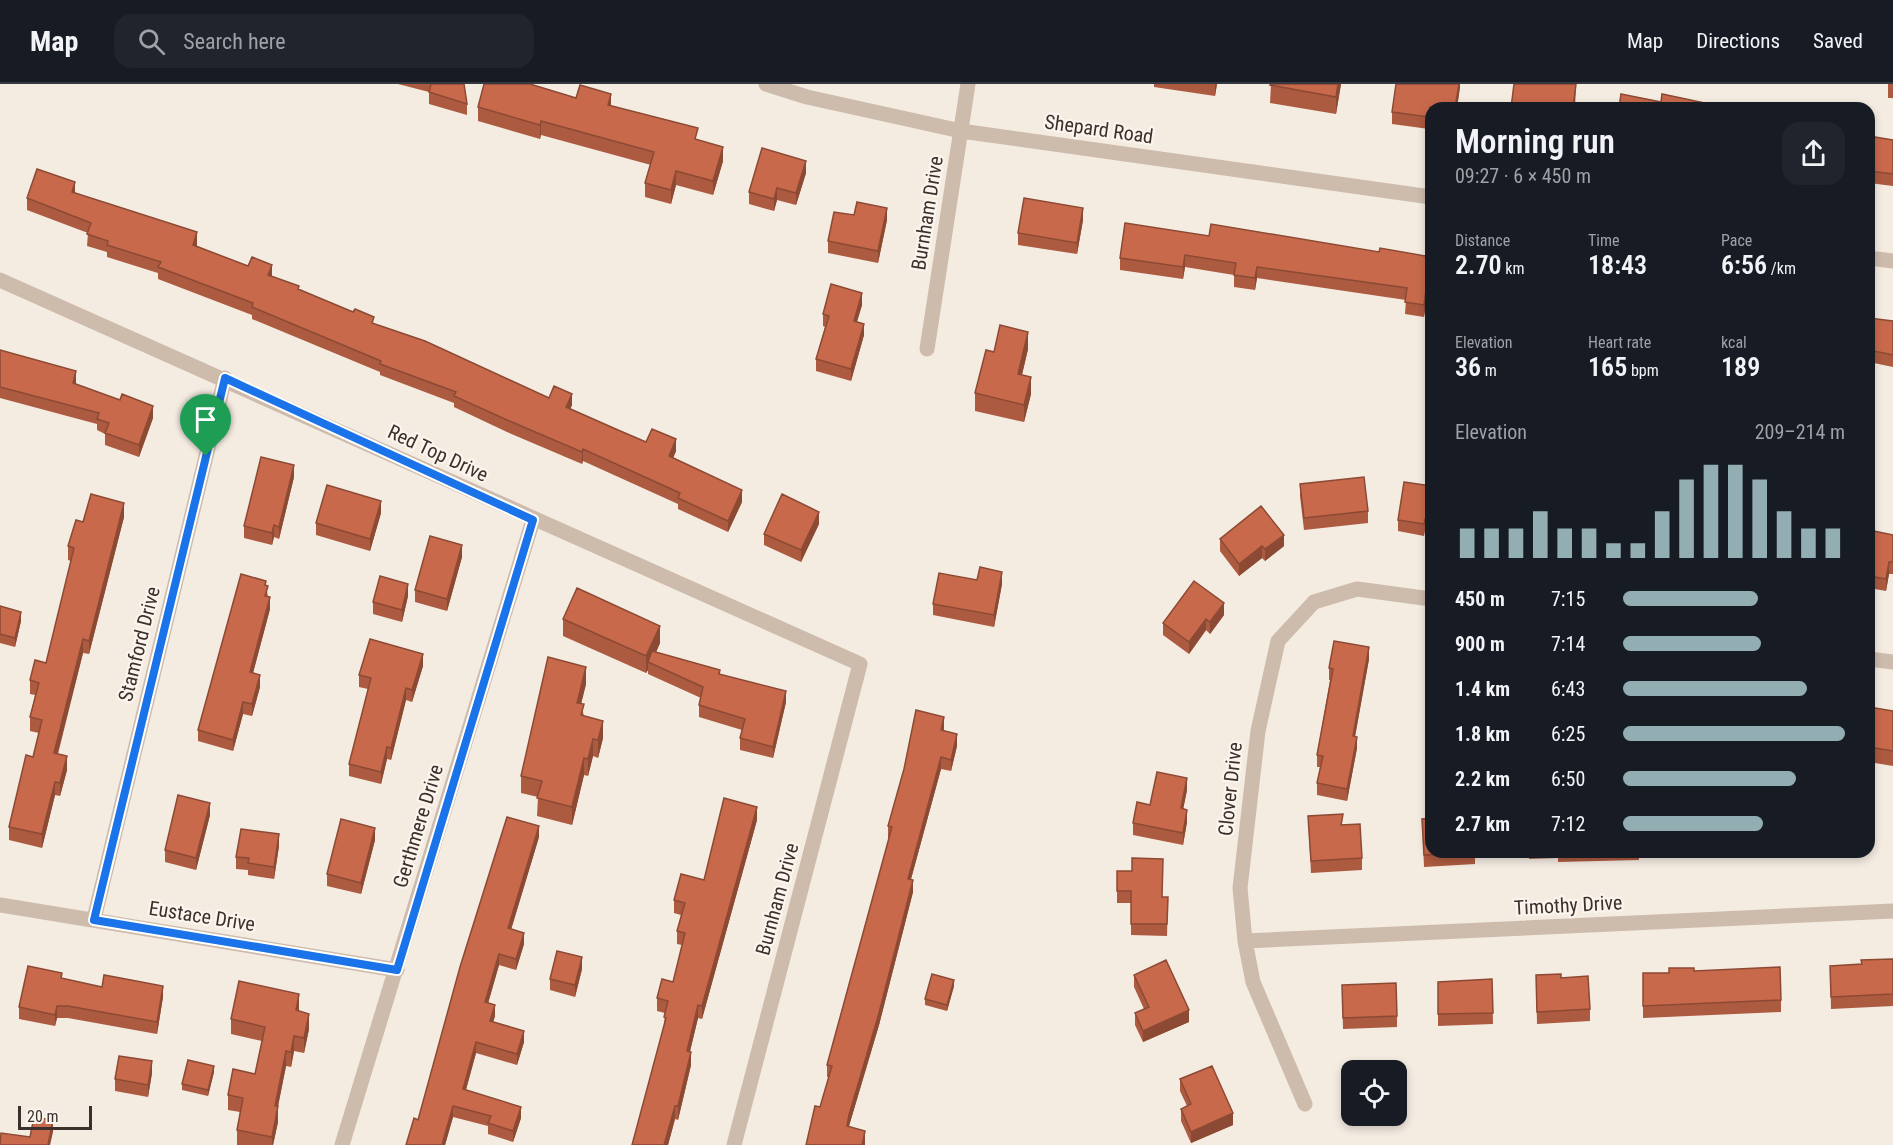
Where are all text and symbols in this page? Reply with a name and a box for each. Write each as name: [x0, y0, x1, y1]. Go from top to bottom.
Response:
search box: [114, 14, 534, 68]
text: Map: [30, 25, 78, 58]
icon: search: [135, 25, 168, 58]
text: Search here: [183, 29, 286, 54]
text: Map: [1627, 29, 1663, 53]
text: Directions: [1696, 29, 1780, 53]
text: Saved: [1813, 29, 1863, 53]
street label: Shepard Road: [1043, 110, 1155, 148]
text: Morning run: [1455, 122, 1615, 161]
button: share: [1782, 122, 1845, 185]
street label: Burnham Drive: [906, 154, 948, 272]
text: 09:27 · 6 × 450 m: [1455, 164, 1591, 188]
text: Distance: [1455, 231, 1510, 250]
text: Time: [1588, 231, 1620, 250]
text: Pace: [1721, 231, 1752, 250]
text: 2.70: [1455, 250, 1502, 280]
text: 18:43: [1588, 250, 1647, 280]
text: 6:56: [1721, 250, 1767, 280]
text: km: [1502, 259, 1525, 278]
text: /km: [1767, 259, 1796, 278]
text: Elevation: [1455, 333, 1513, 352]
text: Heart rate: [1588, 333, 1651, 352]
text: kcal: [1721, 333, 1747, 352]
text: 36: [1455, 352, 1481, 382]
text: 165: [1588, 352, 1627, 382]
text: 189: [1721, 352, 1760, 382]
text: m: [1481, 361, 1497, 380]
text: bpm: [1627, 361, 1659, 380]
pin: [180, 394, 231, 456]
icon: arrive: [189, 403, 222, 436]
street label: Red Top Drive: [384, 419, 492, 487]
text: Elevation: [1455, 420, 1527, 444]
text: 209–214 m: [1755, 420, 1845, 444]
street label: Stamford Drive: [113, 584, 165, 704]
text: 450 m: [1455, 587, 1505, 611]
text: 7:15: [1551, 587, 1585, 611]
text: 900 m: [1455, 632, 1505, 656]
text: 7:14: [1551, 632, 1585, 656]
text: 1.4 km: [1455, 677, 1510, 701]
text: 6:43: [1551, 677, 1585, 701]
text: 1.8 km: [1455, 722, 1510, 746]
text: 6:25: [1551, 722, 1585, 746]
street label: Clover Drive: [1213, 741, 1247, 837]
street label: Gerthmere Drive: [388, 761, 448, 891]
text: 2.2 km: [1455, 767, 1510, 791]
text: 6:50: [1551, 767, 1585, 791]
text: 2.7 km: [1455, 812, 1510, 836]
text: 7:12: [1551, 812, 1585, 836]
street label: Burnham Drive: [751, 840, 803, 958]
street label: Timothy Drive: [1513, 890, 1623, 920]
street label: Eustace Drive: [147, 896, 257, 936]
map controls: [1341, 1060, 1407, 1126]
button: locate: [1341, 1060, 1407, 1126]
scale bar: [18, 1103, 92, 1130]
text: 20 m: [27, 1107, 59, 1126]

